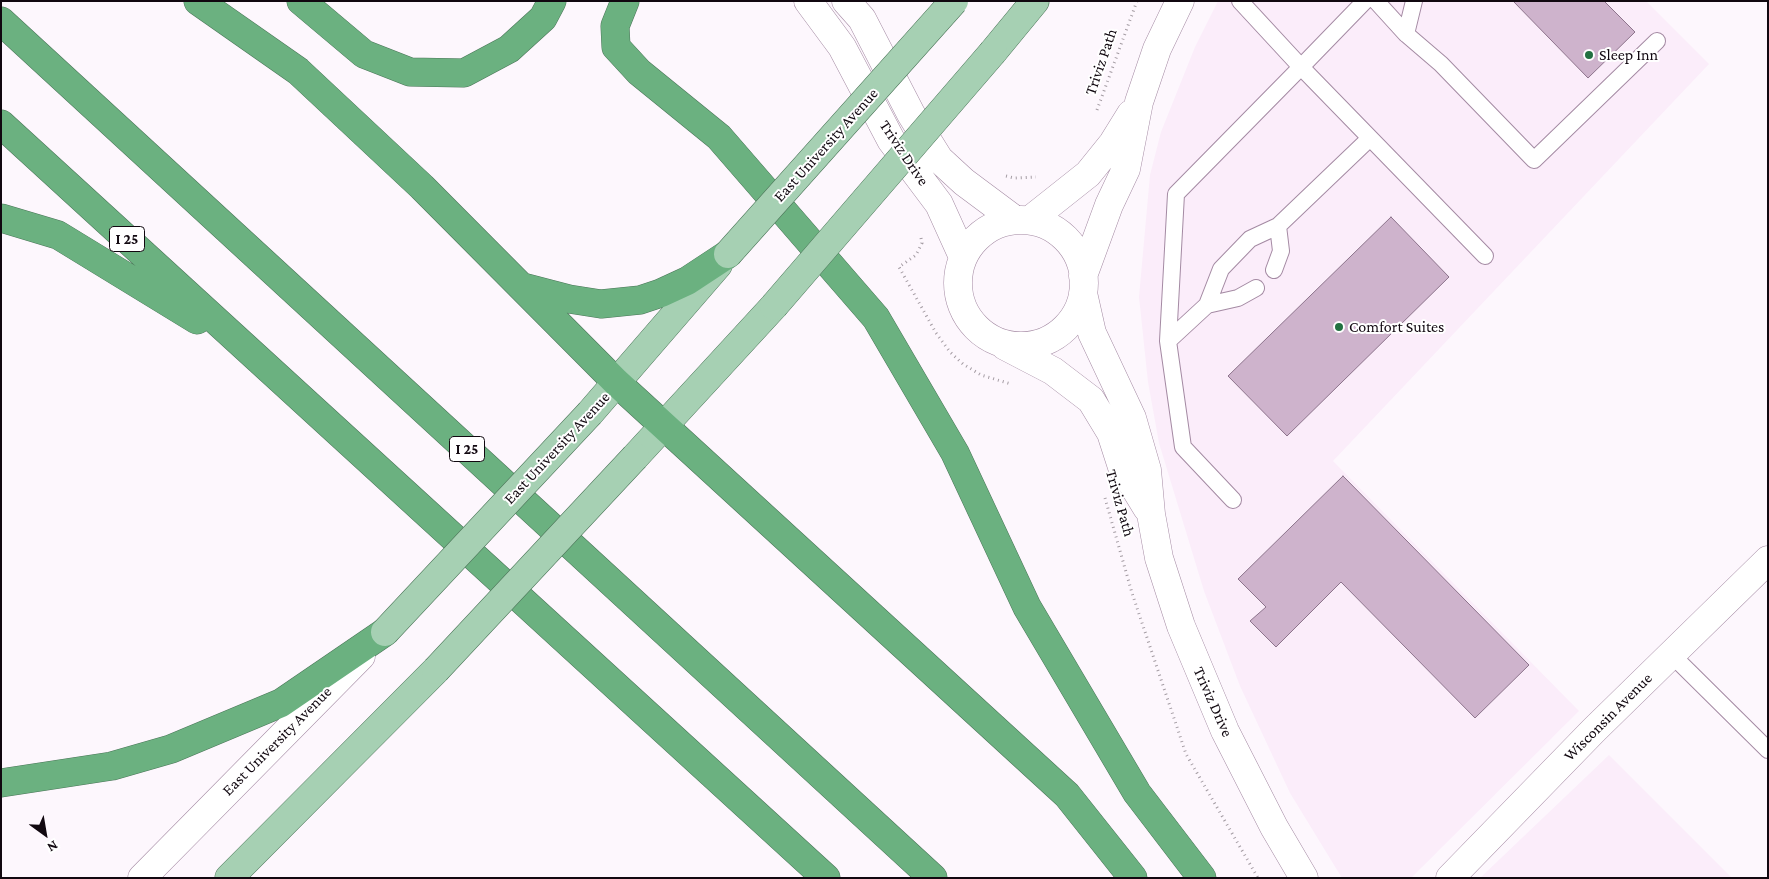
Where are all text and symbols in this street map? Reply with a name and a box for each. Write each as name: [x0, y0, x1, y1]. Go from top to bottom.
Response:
street label: Triviz Path: [1081, 26, 1121, 98]
place label: Sleep Inn: [1599, 45, 1658, 65]
marker: Sleep Inn: [1583, 49, 1595, 61]
street label: East University Avenue: [770, 84, 882, 206]
street label: Triviz Drive: [875, 117, 933, 189]
road number: I 25: [110, 226, 144, 252]
place label: Comfort Suites: [1349, 317, 1444, 337]
marker: Comfort Suites: [1333, 321, 1345, 333]
street label: East University Avenue: [500, 388, 614, 508]
road number: I 25: [450, 436, 484, 462]
street label: Triviz Path: [1101, 467, 1139, 539]
street label: Triviz Drive: [1189, 664, 1237, 740]
street label: Wisconsin Avenue: [1560, 669, 1656, 765]
street label: East University Avenue: [218, 682, 336, 800]
north arrow: [20, 809, 70, 859]
text: N: [45, 837, 61, 856]

